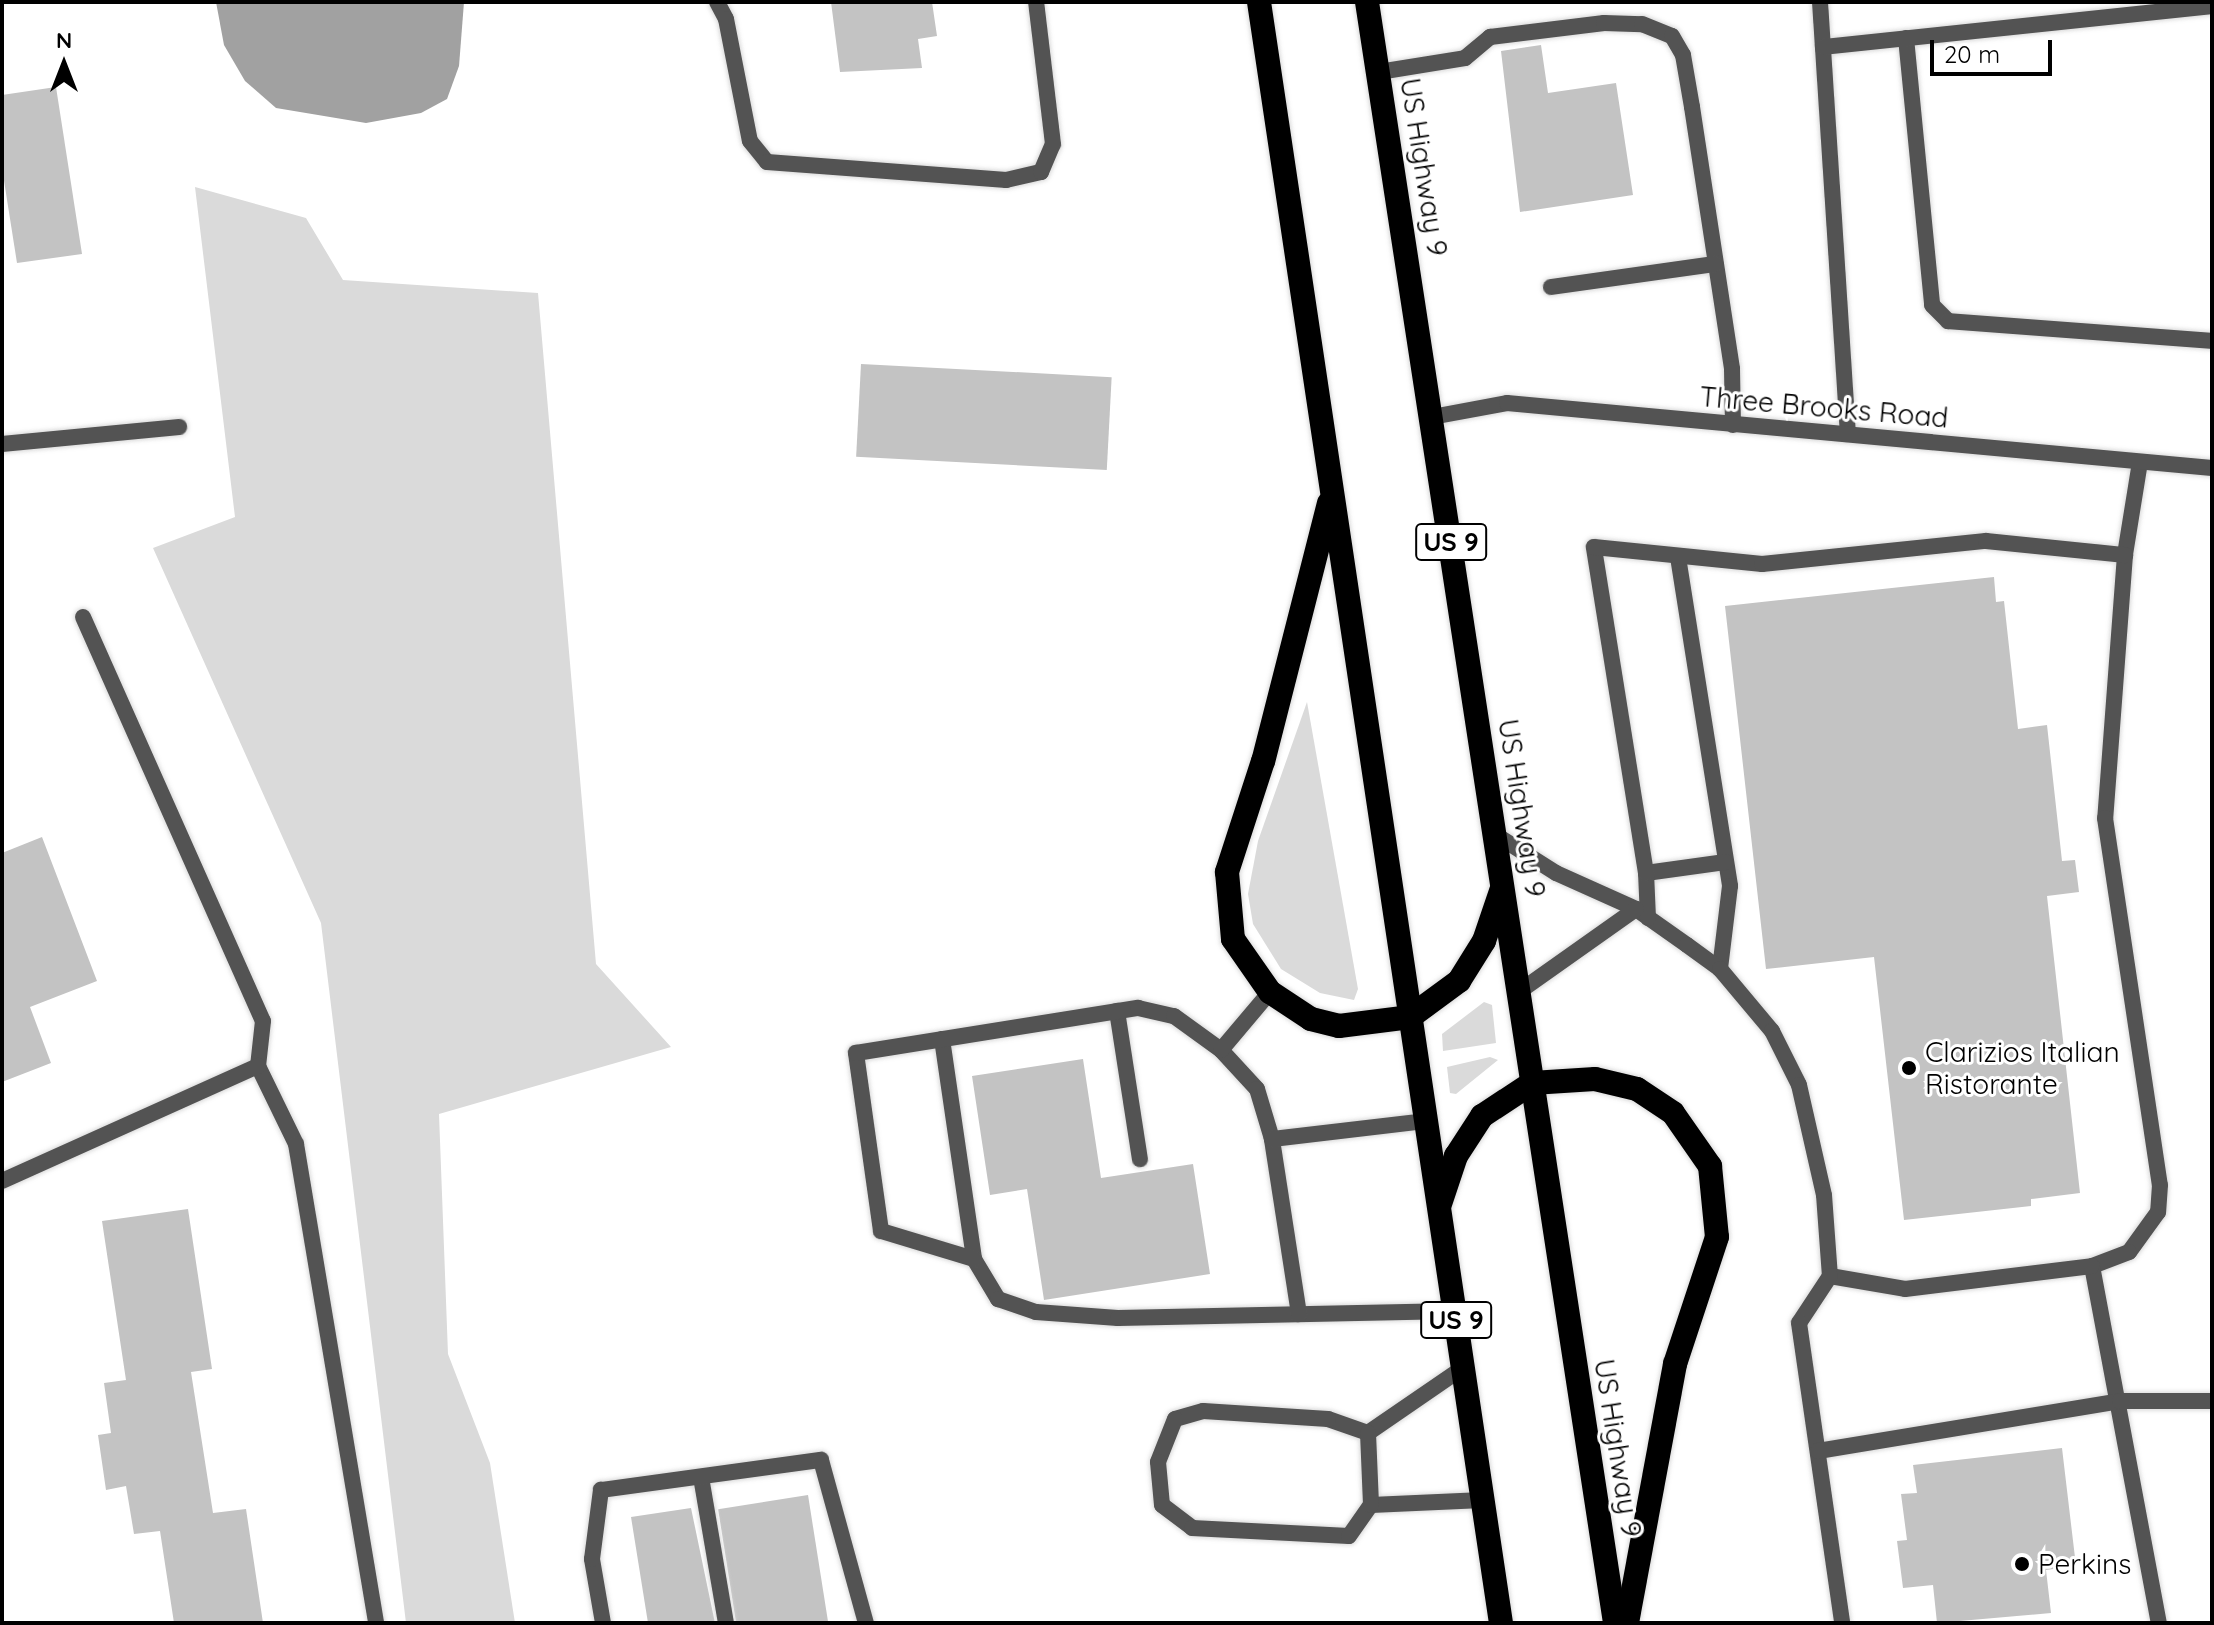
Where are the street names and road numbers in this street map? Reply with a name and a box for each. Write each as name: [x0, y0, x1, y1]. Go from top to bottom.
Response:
street label: US Highway 9: [1393, 76, 1455, 258]
street label: Three Brooks Road: [1698, 379, 1950, 435]
road number: US 9: [1415, 520, 1487, 564]
street label: US Highway 9: [1491, 717, 1553, 899]
road number: US 9: [1420, 1298, 1492, 1342]
street label: US Highway 9: [1587, 1357, 1649, 1539]

